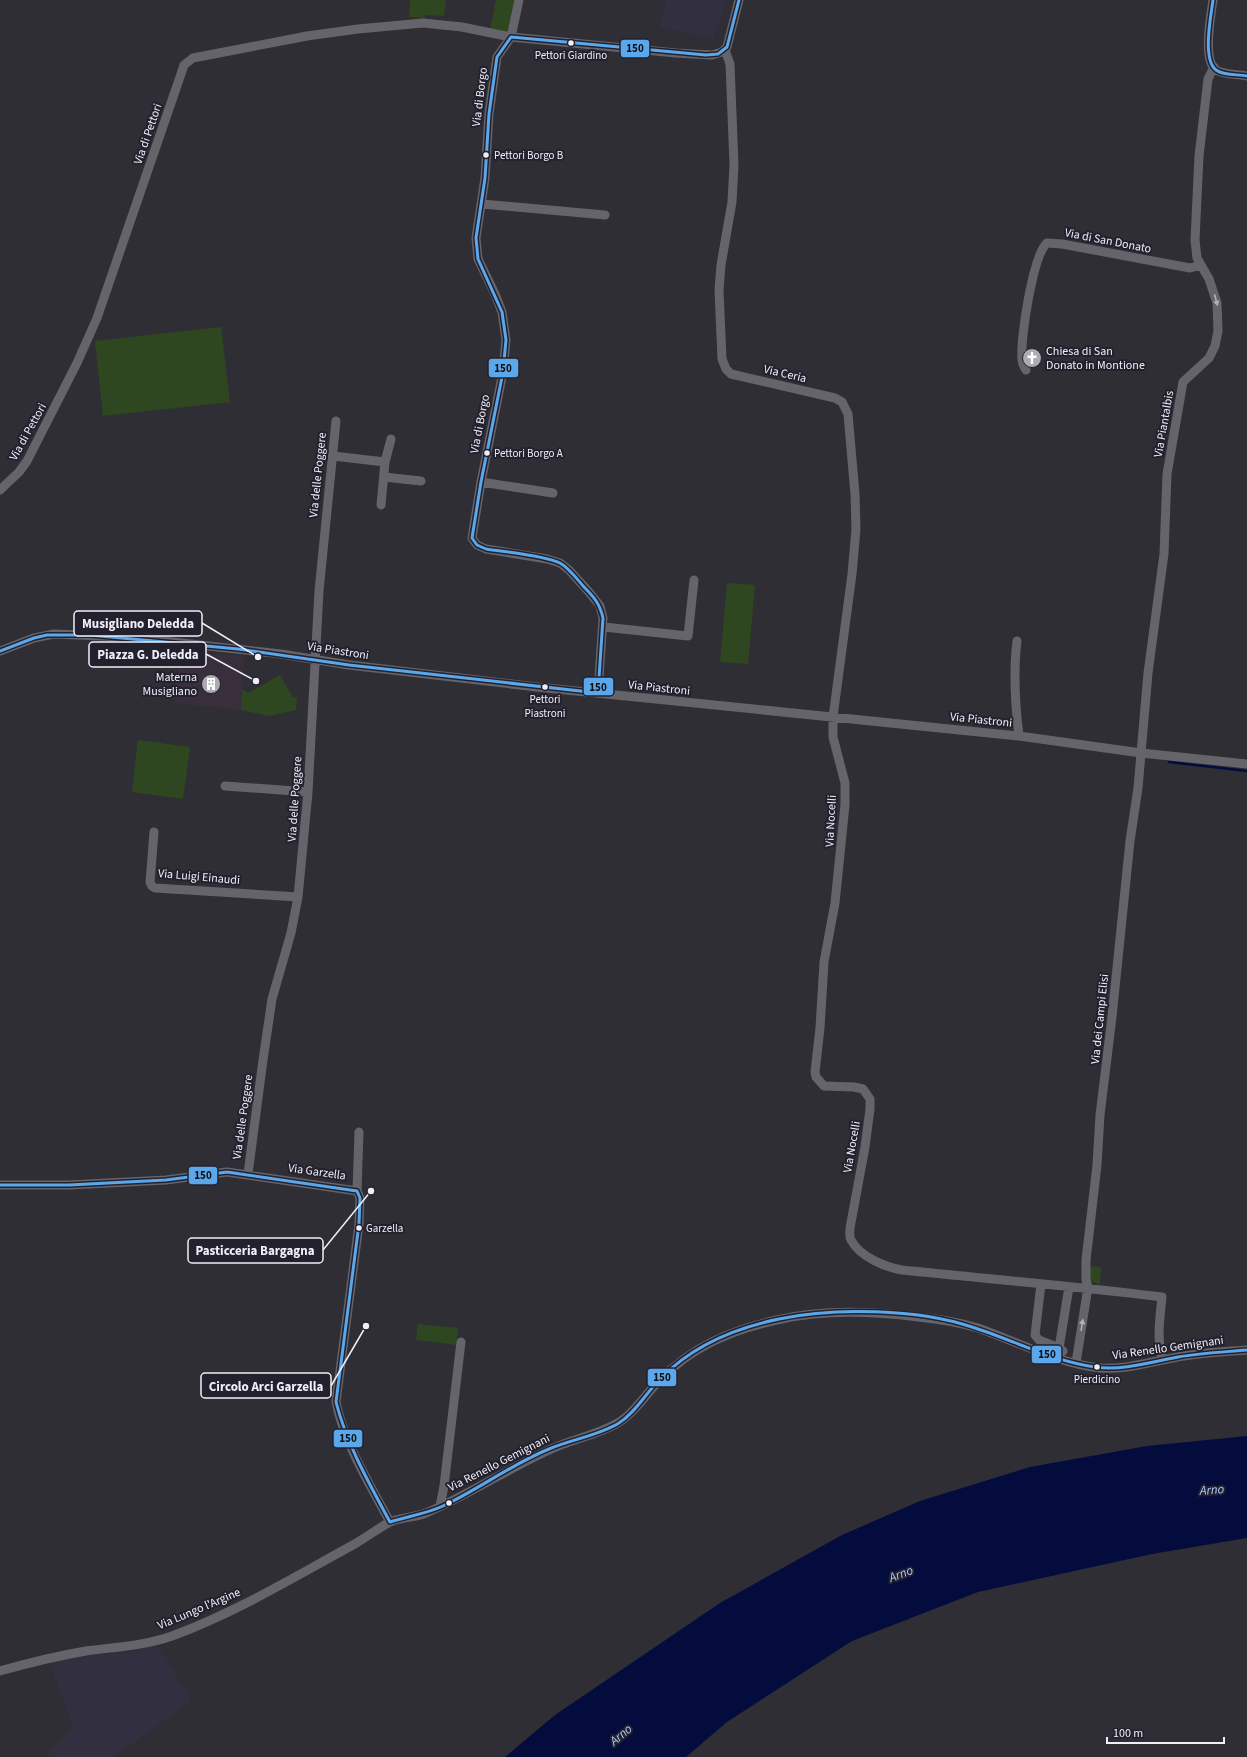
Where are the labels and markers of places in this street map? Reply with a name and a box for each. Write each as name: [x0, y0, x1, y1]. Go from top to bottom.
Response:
marker: Pettori Giardino: [566, 38, 576, 48]
place label: Pettori Giardino: [535, 48, 607, 63]
place label: Pettori Borgo B: [494, 148, 564, 163]
marker: Pettori Borgo B: [481, 150, 491, 160]
place label: Chiesa di San Donato in Montione: [1046, 343, 1145, 374]
church icon: Chiesa di San Donato in Montione: [1021, 347, 1043, 369]
place label: Pettori Borgo A: [494, 446, 563, 461]
marker: Pettori Borgo A: [482, 448, 492, 458]
callout: Musigliano Deledda: [74, 611, 202, 636]
callout: Piazza G. Deledda: [89, 642, 206, 667]
place label: Materna Musigliano: [143, 669, 197, 700]
building icon: Materna Musigliano: [200, 673, 222, 695]
marker: Pettori Piastroni: [540, 682, 550, 692]
place label: Pettori Piastroni: [525, 692, 565, 721]
place label: Garzella: [366, 1221, 403, 1236]
marker: Garzella: [354, 1223, 364, 1233]
callout: Pasticceria Bargagna: [188, 1238, 323, 1263]
marker: Pierdicino: [1092, 1362, 1102, 1372]
place label: Pierdicino: [1074, 1372, 1120, 1387]
callout: Circolo Arci Garzella: [201, 1373, 331, 1398]
unlabelled marker: [444, 1498, 454, 1508]

